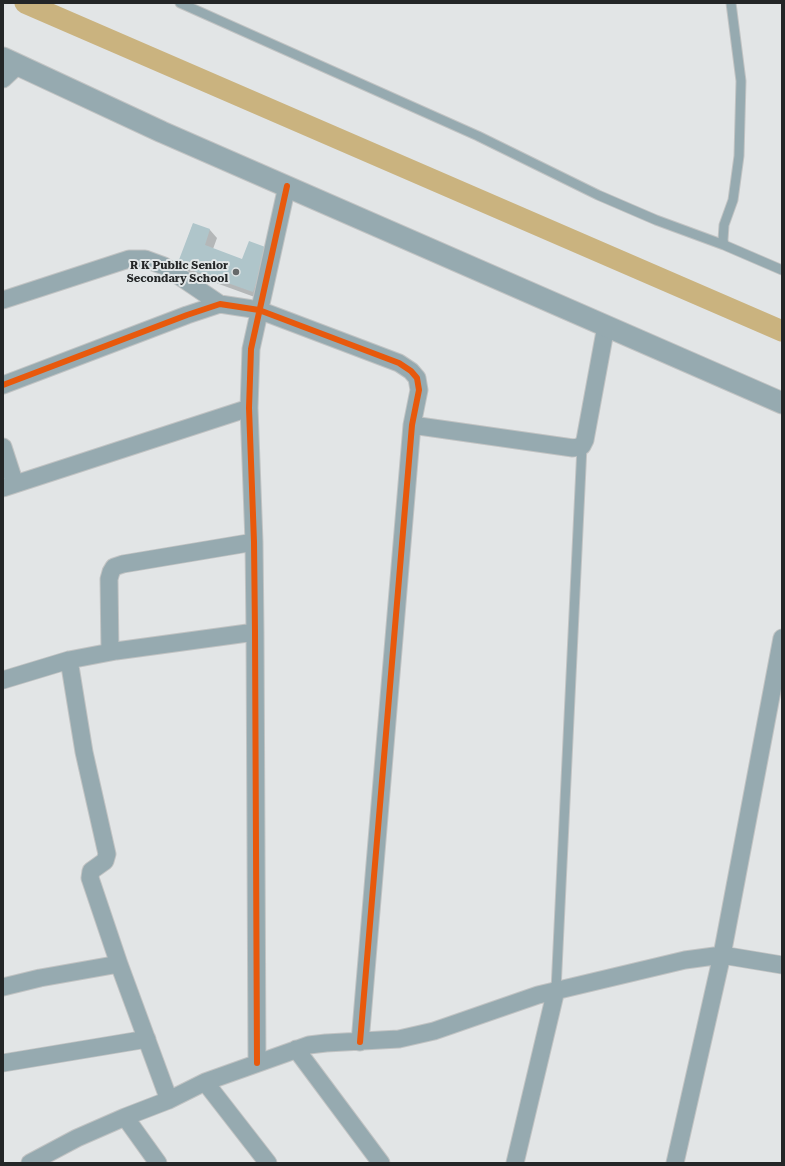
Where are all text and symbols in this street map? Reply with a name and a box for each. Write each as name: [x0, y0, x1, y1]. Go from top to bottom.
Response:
place label: R K Public Senior Secondary School: [127, 259, 228, 285]
marker: R K Public Senior Secondary School: [231, 267, 241, 277]

